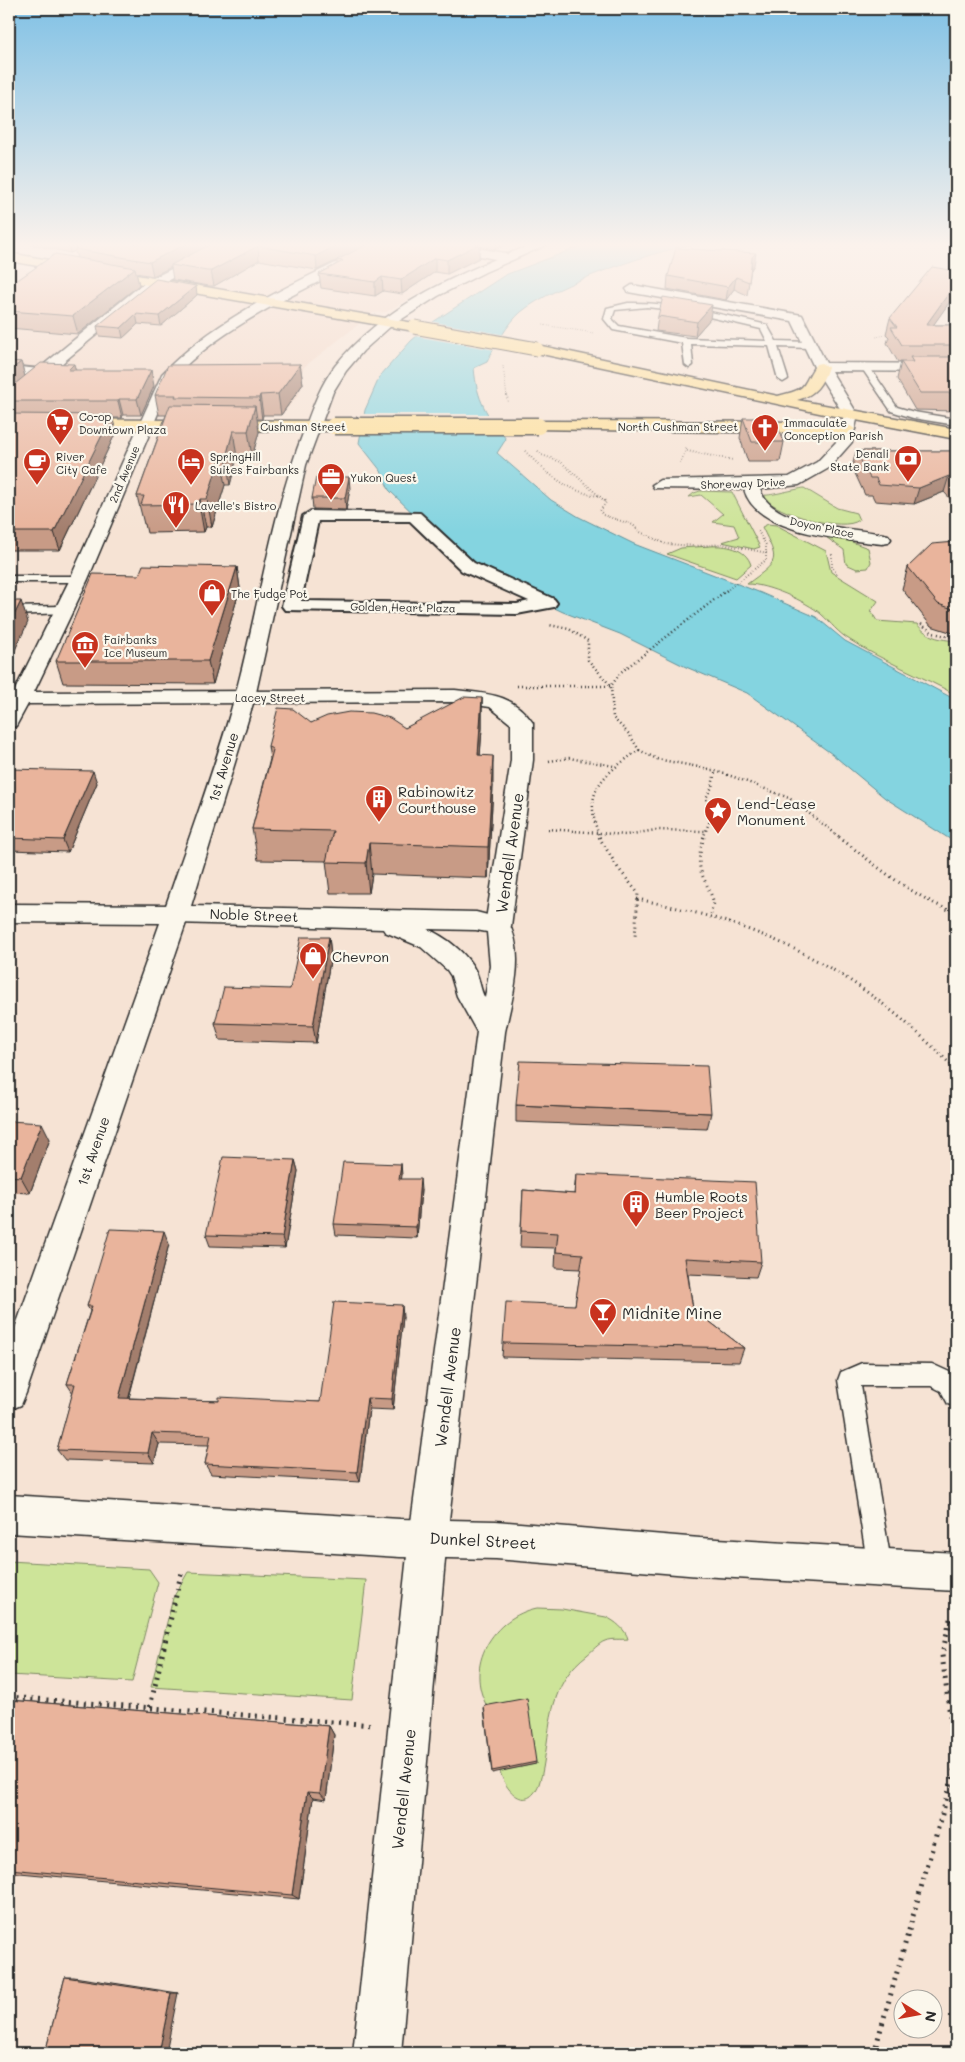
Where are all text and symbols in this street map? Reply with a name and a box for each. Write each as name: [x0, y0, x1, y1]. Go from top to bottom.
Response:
supermarket icon: Co-op Downtown Plaza: [45, 407, 75, 446]
place label: Co-op Downtown Plaza: [79, 409, 167, 437]
church icon: Immaculate Conception Parish: [750, 413, 780, 452]
place label: Immaculate Conception Parish: [784, 415, 883, 443]
street label: Cushman Street: [260, 419, 346, 434]
street label: North Cushman Street: [618, 419, 738, 434]
street label: 2nd Avenue: [105, 443, 143, 505]
bank icon: Denali State Bank: [893, 444, 923, 483]
place label: Denali State Bank: [830, 446, 889, 474]
cafe icon: River City Cafe: [22, 447, 52, 486]
hotel icon: SpringHill Suites Fairbanks: [176, 447, 206, 486]
place label: River City Cafe: [56, 449, 107, 477]
place label: SpringHill Suites Fairbanks: [210, 449, 299, 477]
office icon: Yukon Quest: [316, 462, 346, 501]
place label: Yukon Quest: [350, 470, 417, 485]
street label: Shoreway Drive: [700, 474, 786, 492]
restaurant icon: Lavelle's Bistro: [161, 490, 191, 529]
place label: Lavelle's Bistro: [195, 498, 277, 513]
street label: Doyon Place: [788, 513, 856, 541]
shop icon: The Fudge Pot: [197, 578, 227, 617]
place label: The Fudge Pot: [231, 586, 308, 601]
street label: Golden Heart Plaza: [350, 599, 456, 615]
museum icon: Fairbanks Ice Museum: [70, 630, 100, 669]
place label: Fairbanks Ice Museum: [104, 632, 167, 660]
street label: Lacey Street: [235, 690, 305, 705]
street label: 1st Avenue: [203, 730, 243, 804]
place label: Rabinowitz Courthouse: [398, 782, 476, 817]
building icon: Rabinowitz Courthouse: [364, 784, 394, 823]
street label: Wendell Avenue: [490, 791, 528, 915]
place label: Lend-Lease Monument: [737, 794, 816, 829]
place icon: Lend-Lease Monument: [703, 796, 733, 835]
street label: Noble Street: [209, 904, 299, 926]
shop icon: Chevron: [298, 941, 328, 980]
place label: Chevron: [332, 947, 389, 966]
street label: 1st Avenue: [72, 1114, 114, 1188]
place label: Humble Roots Beer Project: [655, 1187, 748, 1222]
building icon: Humble Roots Beer Project: [621, 1189, 651, 1228]
bar icon: Midnite Mine: [588, 1297, 618, 1336]
place label: Midnite Mine: [622, 1302, 722, 1323]
street label: Wendell Avenue: [429, 1325, 465, 1449]
street label: Dunkel Street: [429, 1527, 537, 1553]
street label: Wendell Avenue: [386, 1728, 420, 1850]
north arrow: [892, 1990, 942, 2040]
text: N: [921, 2010, 942, 2024]

